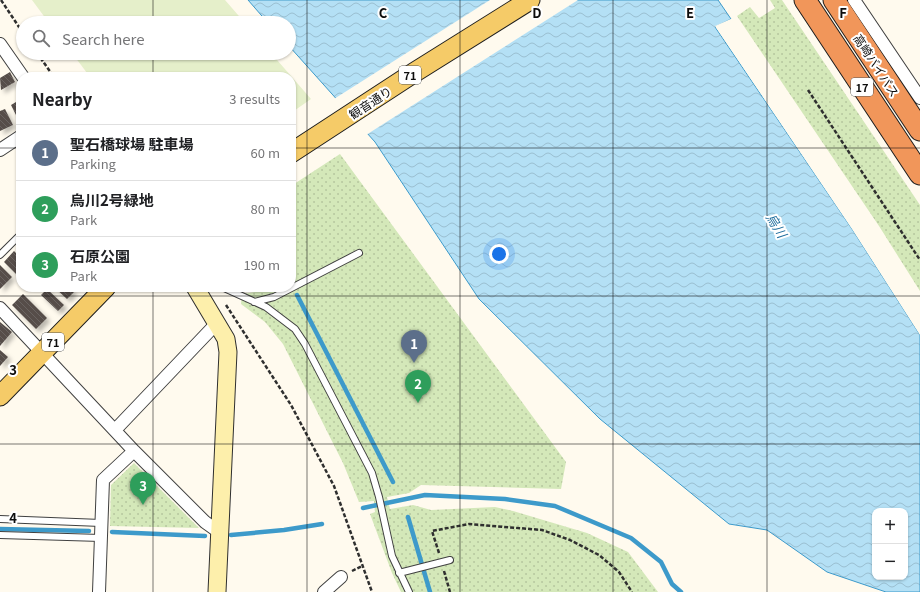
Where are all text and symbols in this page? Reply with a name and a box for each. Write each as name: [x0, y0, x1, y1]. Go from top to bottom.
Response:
text: C: [379, 3, 388, 22]
text: D: [532, 3, 542, 22]
text: E: [686, 3, 694, 22]
text: F: [839, 3, 847, 22]
search box: [16, 16, 296, 60]
icon: search: [30, 27, 52, 49]
text: Search here: [62, 28, 144, 49]
street label: 高崎バイパス: [850, 30, 904, 100]
road number: 71: [399, 66, 421, 84]
road number: 17: [851, 78, 873, 96]
street label: 観音通り: [345, 82, 395, 122]
text: Nearby: [32, 86, 92, 111]
text: 3 results: [229, 89, 280, 108]
text: 聖石橋球場 駐車場: [70, 133, 193, 154]
text: 1: [41, 143, 49, 162]
text: 60 m: [251, 143, 280, 162]
text: Parking: [70, 154, 116, 173]
text: 烏川2号緑地: [70, 189, 154, 210]
text: 2: [41, 199, 49, 218]
text: 80 m: [251, 199, 280, 218]
water label: 烏川: [762, 209, 793, 243]
text: Park: [70, 210, 97, 229]
your location: [489, 244, 509, 264]
text: 石原公園: [70, 245, 130, 266]
text: 3: [41, 255, 49, 274]
text: 190 m: [243, 255, 280, 274]
text: Park: [70, 266, 97, 285]
pin: 1: [401, 330, 427, 363]
road number: 71: [42, 333, 64, 351]
text: 3: [9, 360, 17, 379]
pin: 2: [405, 370, 431, 403]
pin: 3: [130, 472, 156, 505]
text: 4: [9, 508, 17, 527]
map controls: [872, 508, 908, 580]
button: +: [872, 508, 908, 544]
button: −: [872, 544, 908, 580]

